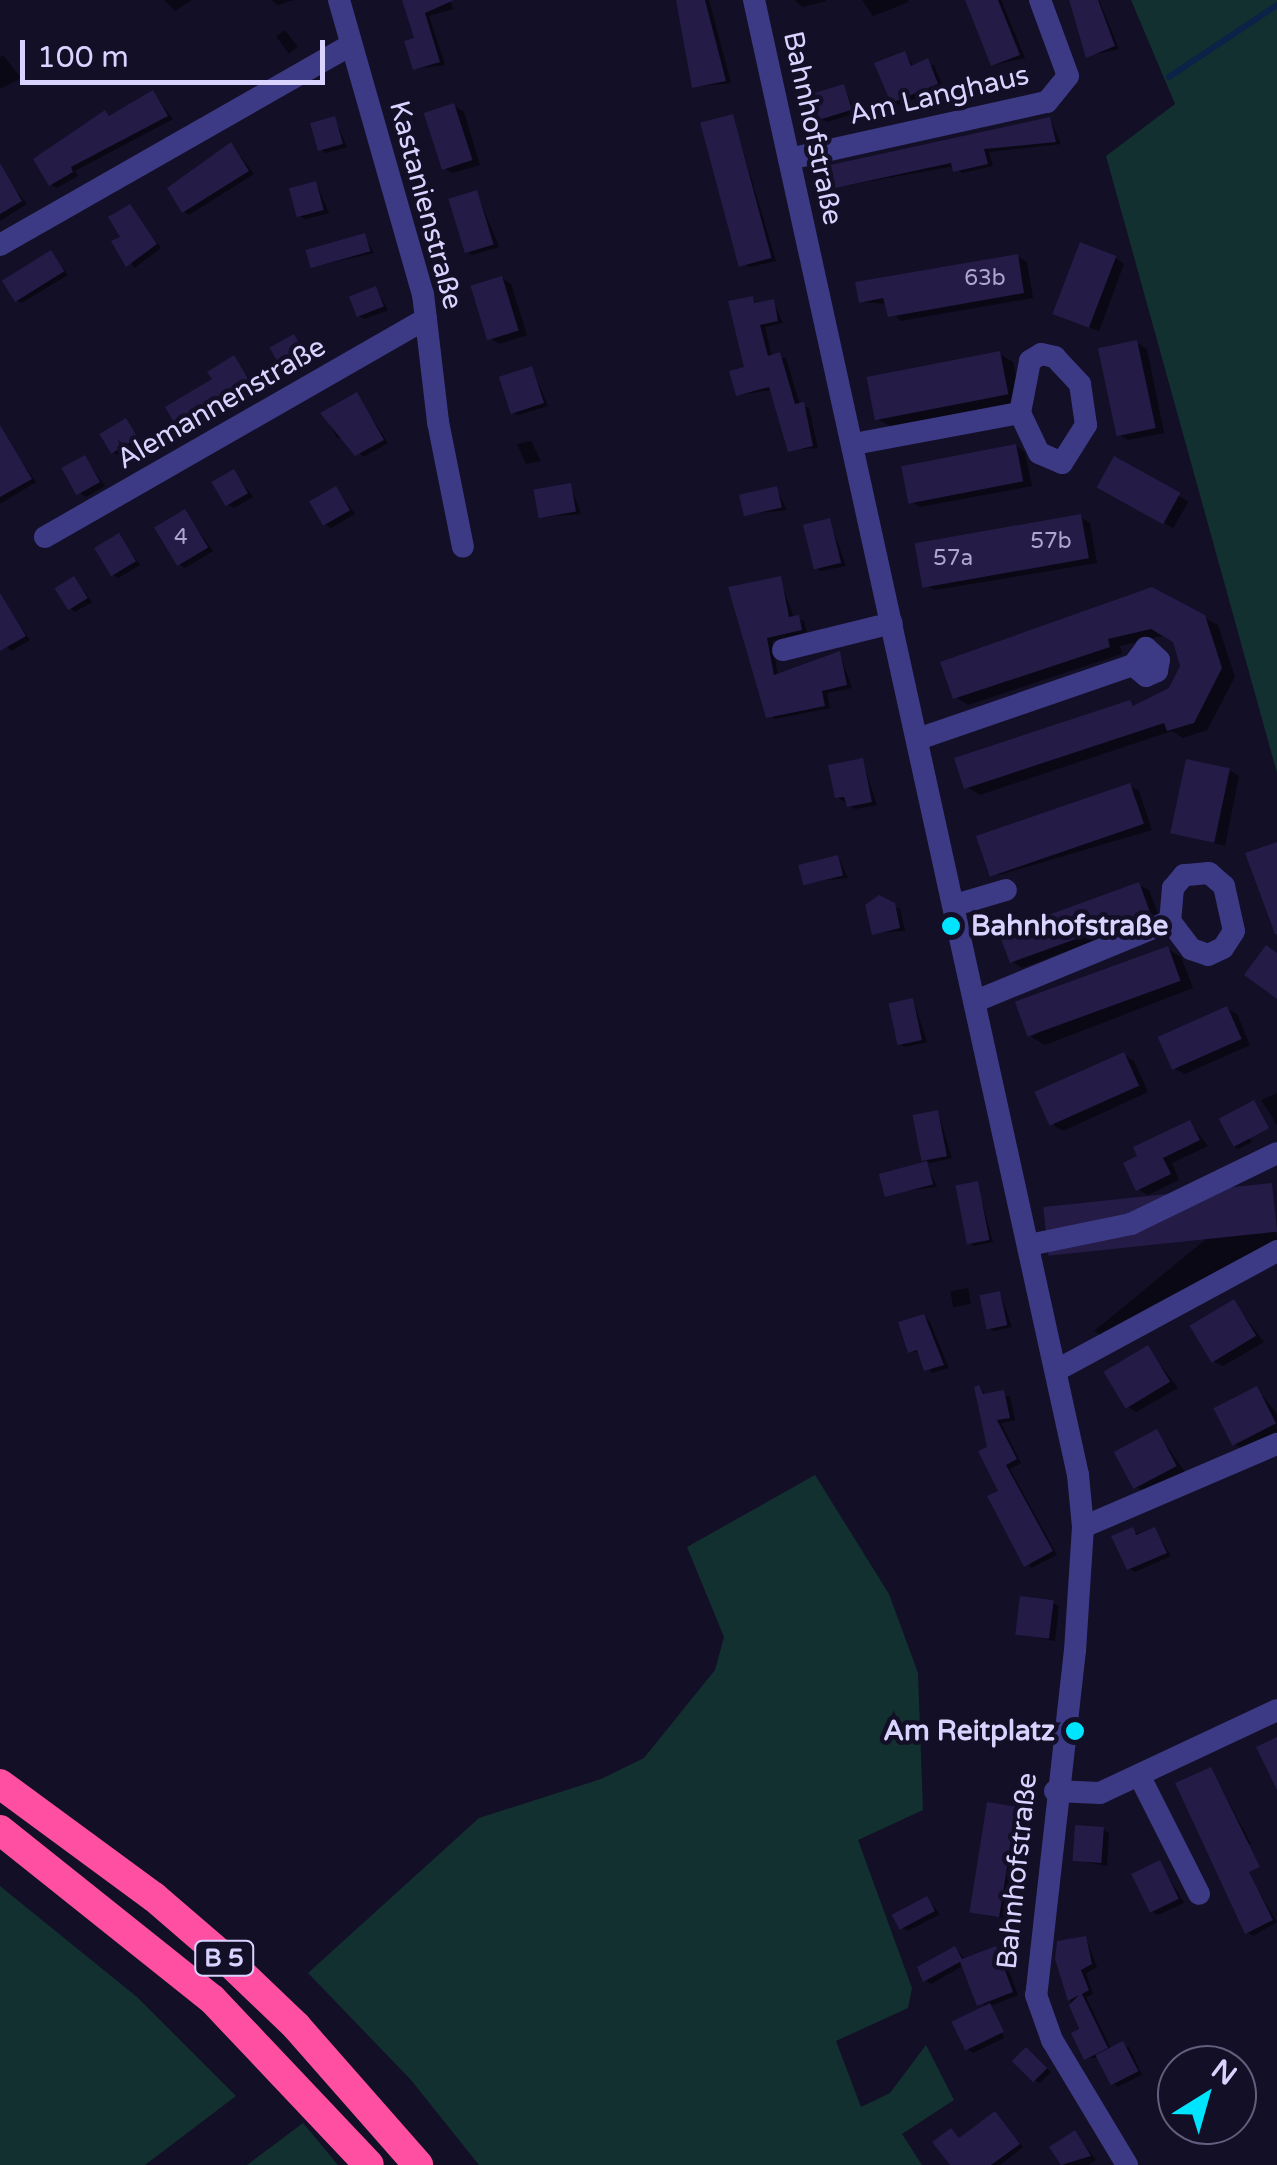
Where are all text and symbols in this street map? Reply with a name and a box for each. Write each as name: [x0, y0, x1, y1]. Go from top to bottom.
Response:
scale bar: [25, 20, 330, 82]
street label: Bahnhofstraße: [776, 28, 850, 228]
text: 100 m: [37, 39, 129, 76]
street label: Am Langhaus: [846, 58, 1032, 132]
street label: Kastanienstraße: [382, 97, 470, 313]
house number: 63b: [964, 266, 1006, 292]
street label: Alemannenstraße: [111, 330, 331, 476]
house number: 4: [174, 525, 188, 551]
house number: 57b: [1030, 529, 1072, 555]
house number: 57a: [933, 546, 973, 572]
place label: Bahnhofstraße: [971, 909, 1168, 943]
marker: Bahnhofstraße: [940, 915, 962, 937]
place label: Am Reitplatz: [883, 1714, 1055, 1748]
marker: Am Reitplatz: [1064, 1720, 1086, 1742]
street label: Bahnhofstraße: [990, 1771, 1044, 1971]
road number: B 5: [194, 1938, 254, 1978]
north arrow: [1157, 2045, 1257, 2145]
text: N: [1205, 2052, 1243, 2093]

